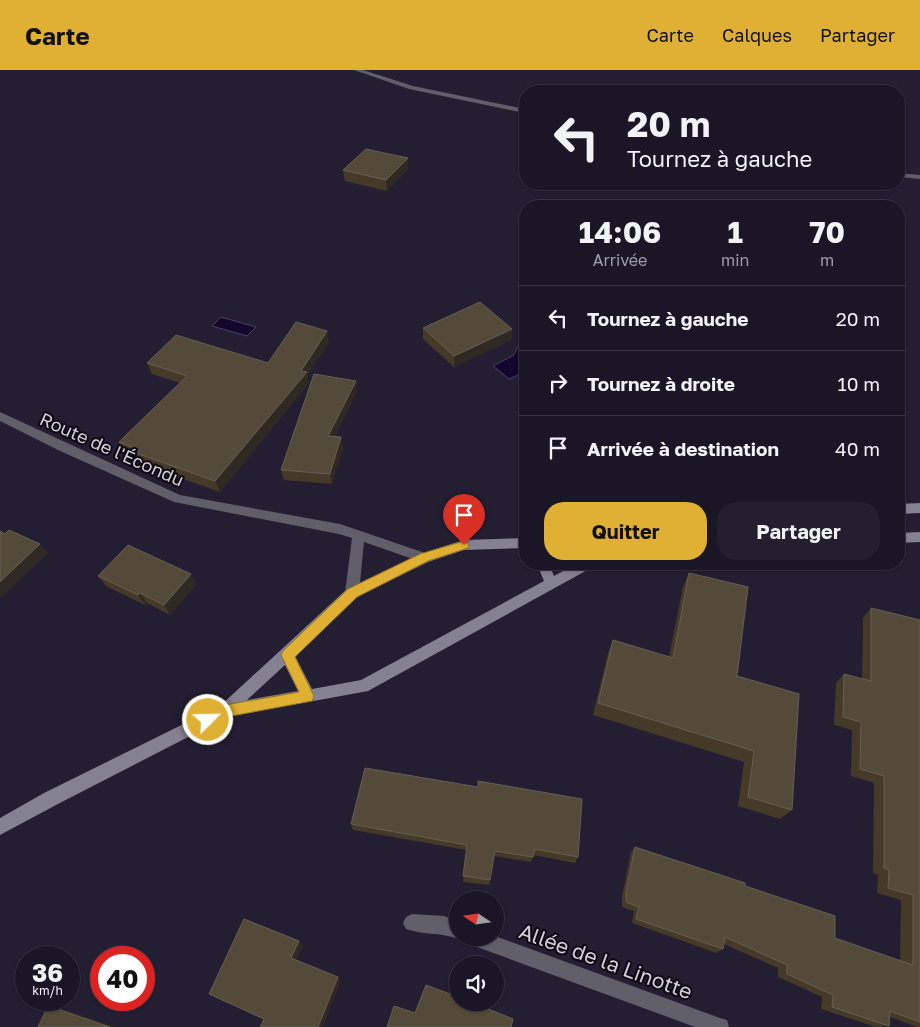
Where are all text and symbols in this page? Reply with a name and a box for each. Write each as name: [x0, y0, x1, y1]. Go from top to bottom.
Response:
text: Carte: [25, 21, 90, 50]
text: Carte: [647, 24, 694, 46]
text: Calques: [722, 24, 792, 46]
text: Partager: [820, 24, 895, 46]
text: 20 m: [627, 103, 710, 145]
icon: left: [544, 105, 609, 170]
text: Tournez à gauche: [627, 145, 812, 172]
text: 14:06: [579, 214, 661, 250]
text: 1: [728, 214, 743, 250]
text: 70: [809, 214, 845, 250]
text: Arrivée: [593, 250, 647, 270]
text: min: [721, 250, 749, 270]
text: m: [820, 250, 834, 270]
icon: left: [544, 304, 572, 332]
text: Tournez à gauche: [587, 307, 748, 330]
text: 20 m: [836, 307, 880, 330]
icon: right: [544, 369, 572, 397]
text: Tournez à droite: [587, 372, 735, 395]
text: 10 m: [837, 372, 880, 395]
street label: Route de l'Écondu: [37, 407, 187, 491]
icon: arrive: [544, 434, 572, 462]
text: Arrivée à destination: [587, 437, 779, 460]
text: 40 m: [835, 437, 880, 460]
pin: [443, 494, 485, 545]
icon: arrive: [450, 501, 478, 529]
button: Quitter: [544, 502, 707, 560]
button: Partager: [717, 502, 880, 560]
position arrow: [181, 693, 233, 745]
north arrow: [449, 891, 504, 946]
map controls: [449, 891, 504, 1011]
street label: Allée de la Linotte: [516, 918, 696, 1004]
speed limit sign: 40: [90, 946, 155, 1011]
button: sound: [449, 956, 504, 1011]
text: 36: [32, 957, 63, 988]
text: km/h: [32, 983, 63, 998]

